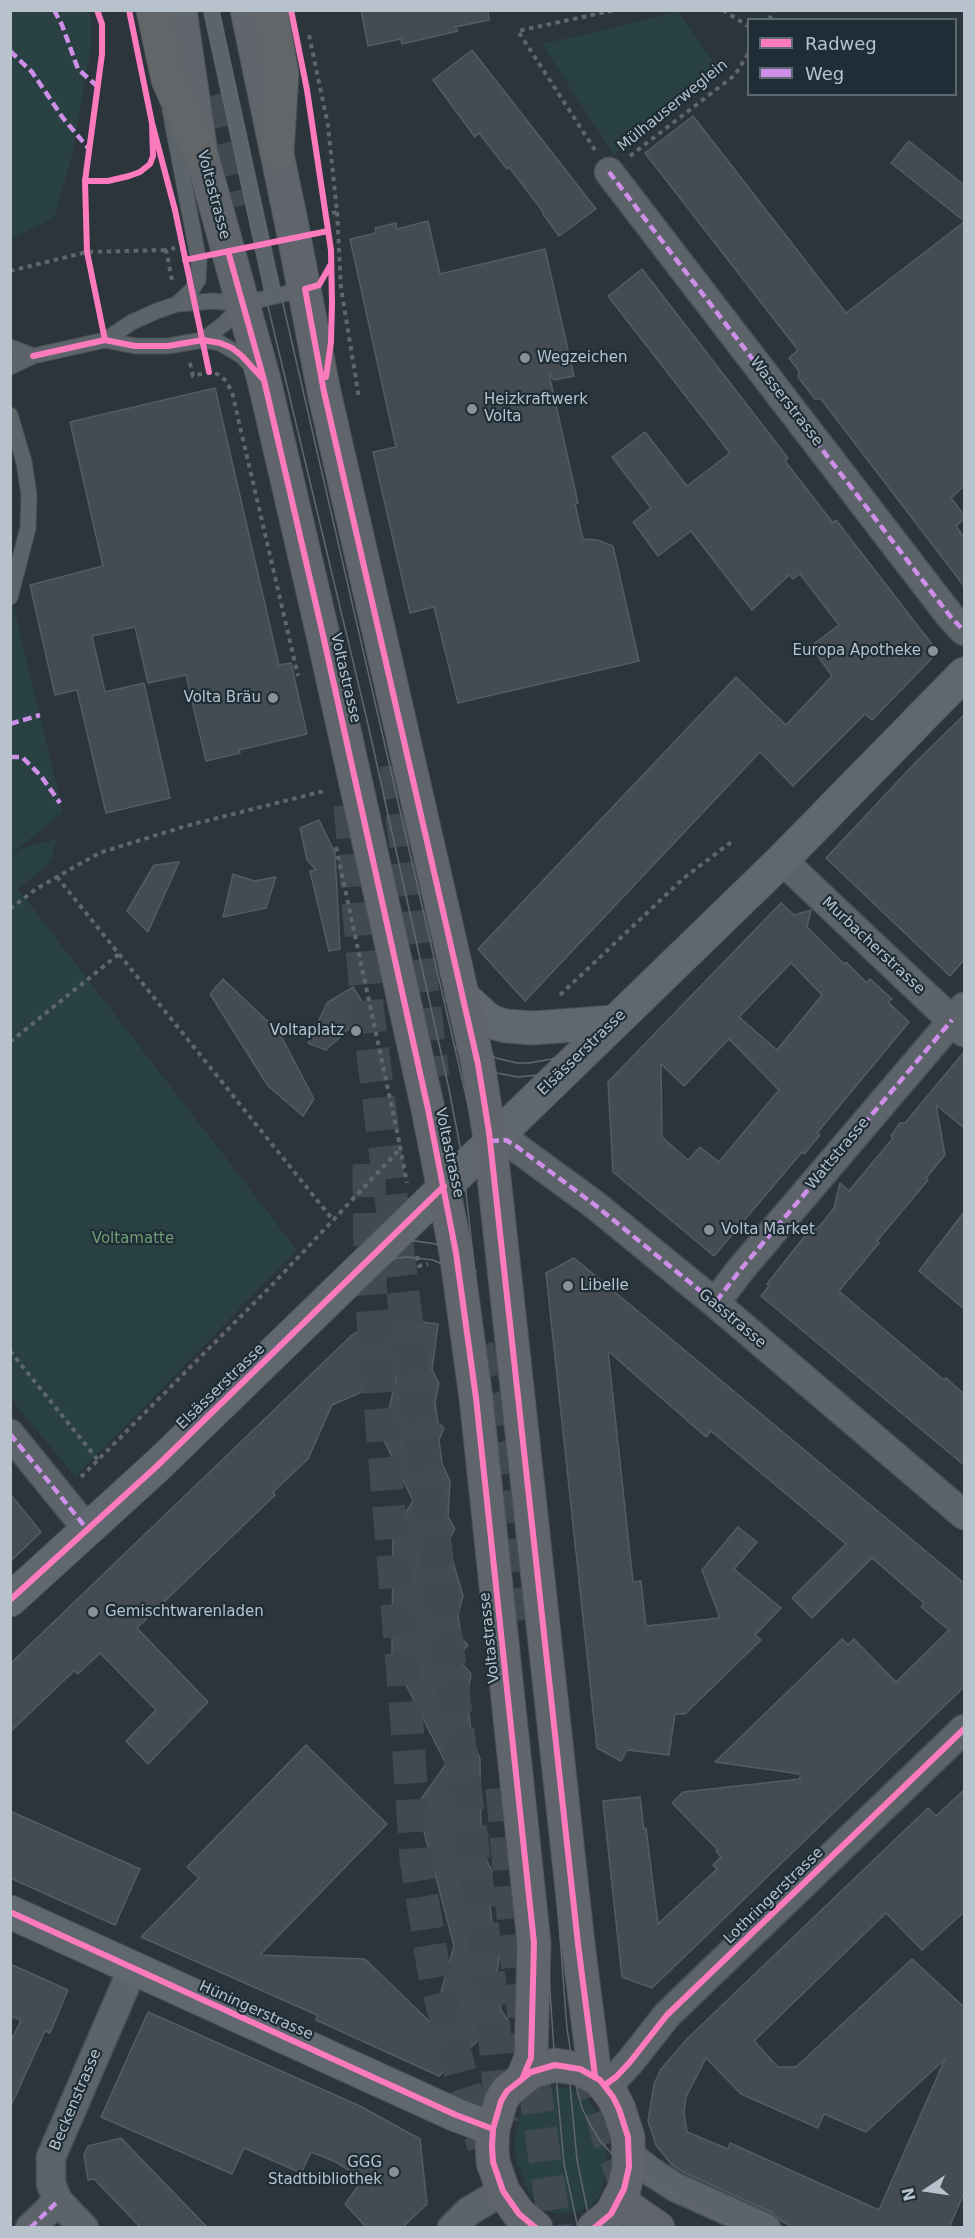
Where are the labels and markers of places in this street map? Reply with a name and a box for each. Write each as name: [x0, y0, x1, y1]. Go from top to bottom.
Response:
place label: Wegzeichen: [537, 349, 627, 367]
marker: Wegzeichen: [518, 351, 532, 365]
place label: Heizkraftwerk Volta: [484, 391, 588, 426]
marker: Heizkraftwerk Volta: [465, 402, 479, 416]
place label: Europa Apotheke: [793, 642, 921, 660]
marker: Europa Apotheke: [926, 644, 940, 658]
place label: Volta Bräu: [184, 689, 261, 707]
marker: Volta Bräu: [266, 691, 280, 705]
place label: Voltaplatz: [270, 1022, 344, 1040]
marker: Voltaplatz: [349, 1024, 363, 1038]
place label: Volta Market: [721, 1221, 815, 1239]
marker: Volta Market: [702, 1223, 716, 1237]
place label: Libelle: [580, 1277, 629, 1295]
marker: Libelle: [561, 1279, 575, 1293]
place label: Gemischtwarenladen: [105, 1603, 264, 1621]
marker: Gemischtwarenladen: [86, 1605, 100, 1619]
place label: GGG Stadtbibliothek: [268, 2154, 382, 2189]
marker: GGG Stadtbibliothek: [387, 2165, 401, 2179]

